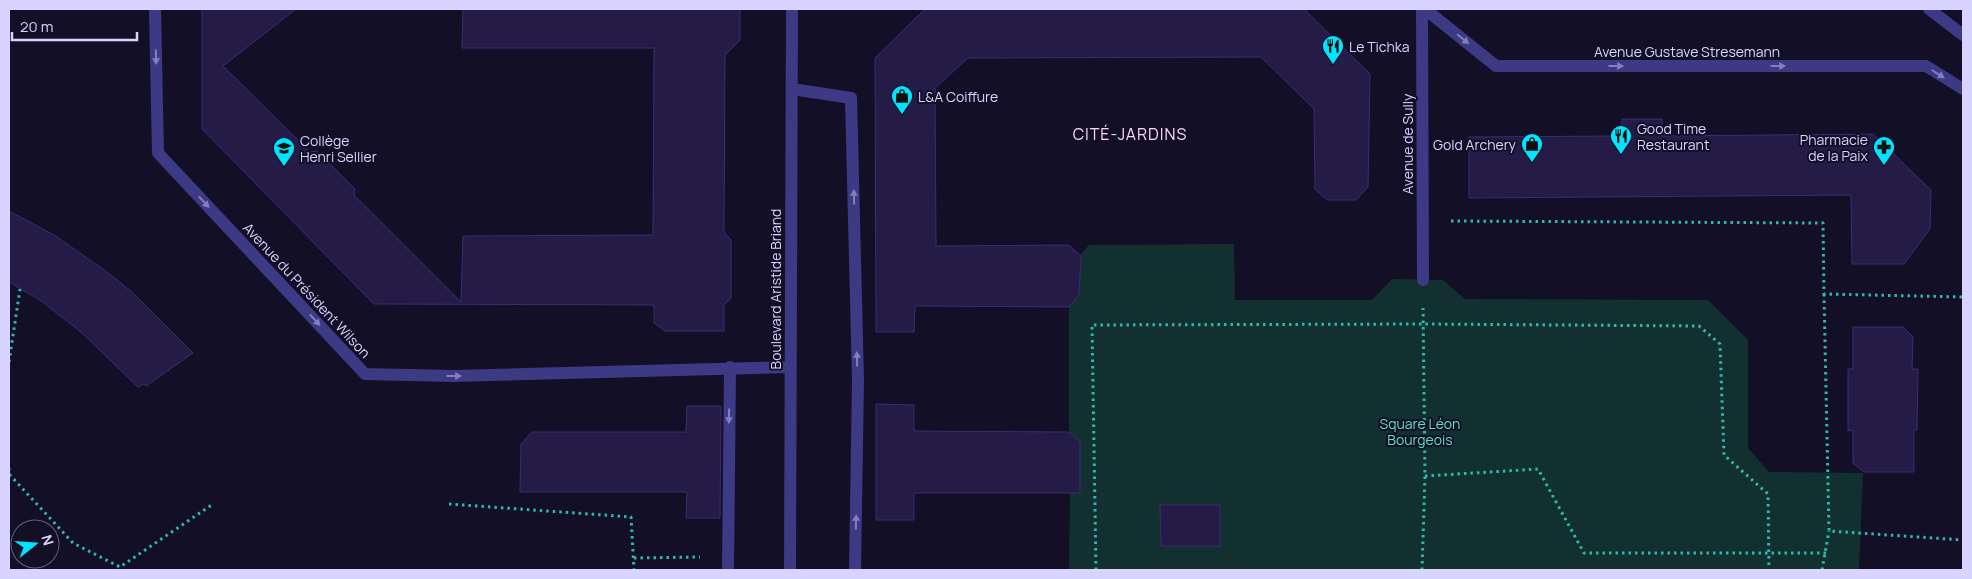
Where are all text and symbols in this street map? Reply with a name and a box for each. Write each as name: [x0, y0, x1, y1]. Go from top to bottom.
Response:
scale bar: [12, 10, 138, 42]
text: 20 m: [20, 16, 53, 37]
restaurant icon: Le Tichka: [1321, 34, 1345, 65]
one-way arrow: [1456, 34, 1469, 45]
place label: Le Tichka: [1349, 37, 1410, 56]
street label: Avenue Gustave Stresemann: [1594, 42, 1780, 61]
one-way arrow: [152, 50, 160, 66]
one-way arrow: [1608, 62, 1624, 70]
one-way arrow: [1770, 62, 1786, 70]
one-way arrow: [1932, 69, 1945, 78]
shop icon: L&A Coiffure: [890, 84, 914, 115]
place label: L&A Coiffure: [918, 87, 998, 106]
street label: Avenue de Sully: [1398, 93, 1417, 194]
place label: Good Time Restaurant: [1637, 119, 1710, 154]
district label: CITÉ-JARDINS: [1073, 123, 1187, 145]
restaurant icon: Good Time Restaurant: [1609, 124, 1633, 155]
place label: Pharmacie de la Paix: [1800, 130, 1869, 165]
place label: Collège Henri Sellier: [300, 131, 377, 166]
shop icon: Gold Archery: [1520, 132, 1544, 163]
place label: Gold Archery: [1433, 135, 1517, 154]
pharmacy icon: Pharmacie de la Paix: [1872, 135, 1896, 166]
school or university icon: Collège Henri Sellier: [272, 136, 296, 167]
one-way arrow: [849, 188, 857, 204]
one-way arrow: [198, 195, 210, 207]
street label: Boulevard Aristide Briand: [766, 209, 785, 369]
street label: Avenue du Président Wilson: [239, 218, 375, 362]
one-way arrow: [309, 314, 321, 326]
one-way arrow: [853, 351, 861, 367]
one-way arrow: [447, 372, 463, 380]
one-way arrow: [725, 408, 733, 424]
park label: Square Léon Bourgeois: [1380, 414, 1460, 449]
one-way arrow: [852, 513, 860, 529]
north arrow: [10, 519, 60, 569]
text: N: [37, 532, 58, 548]

